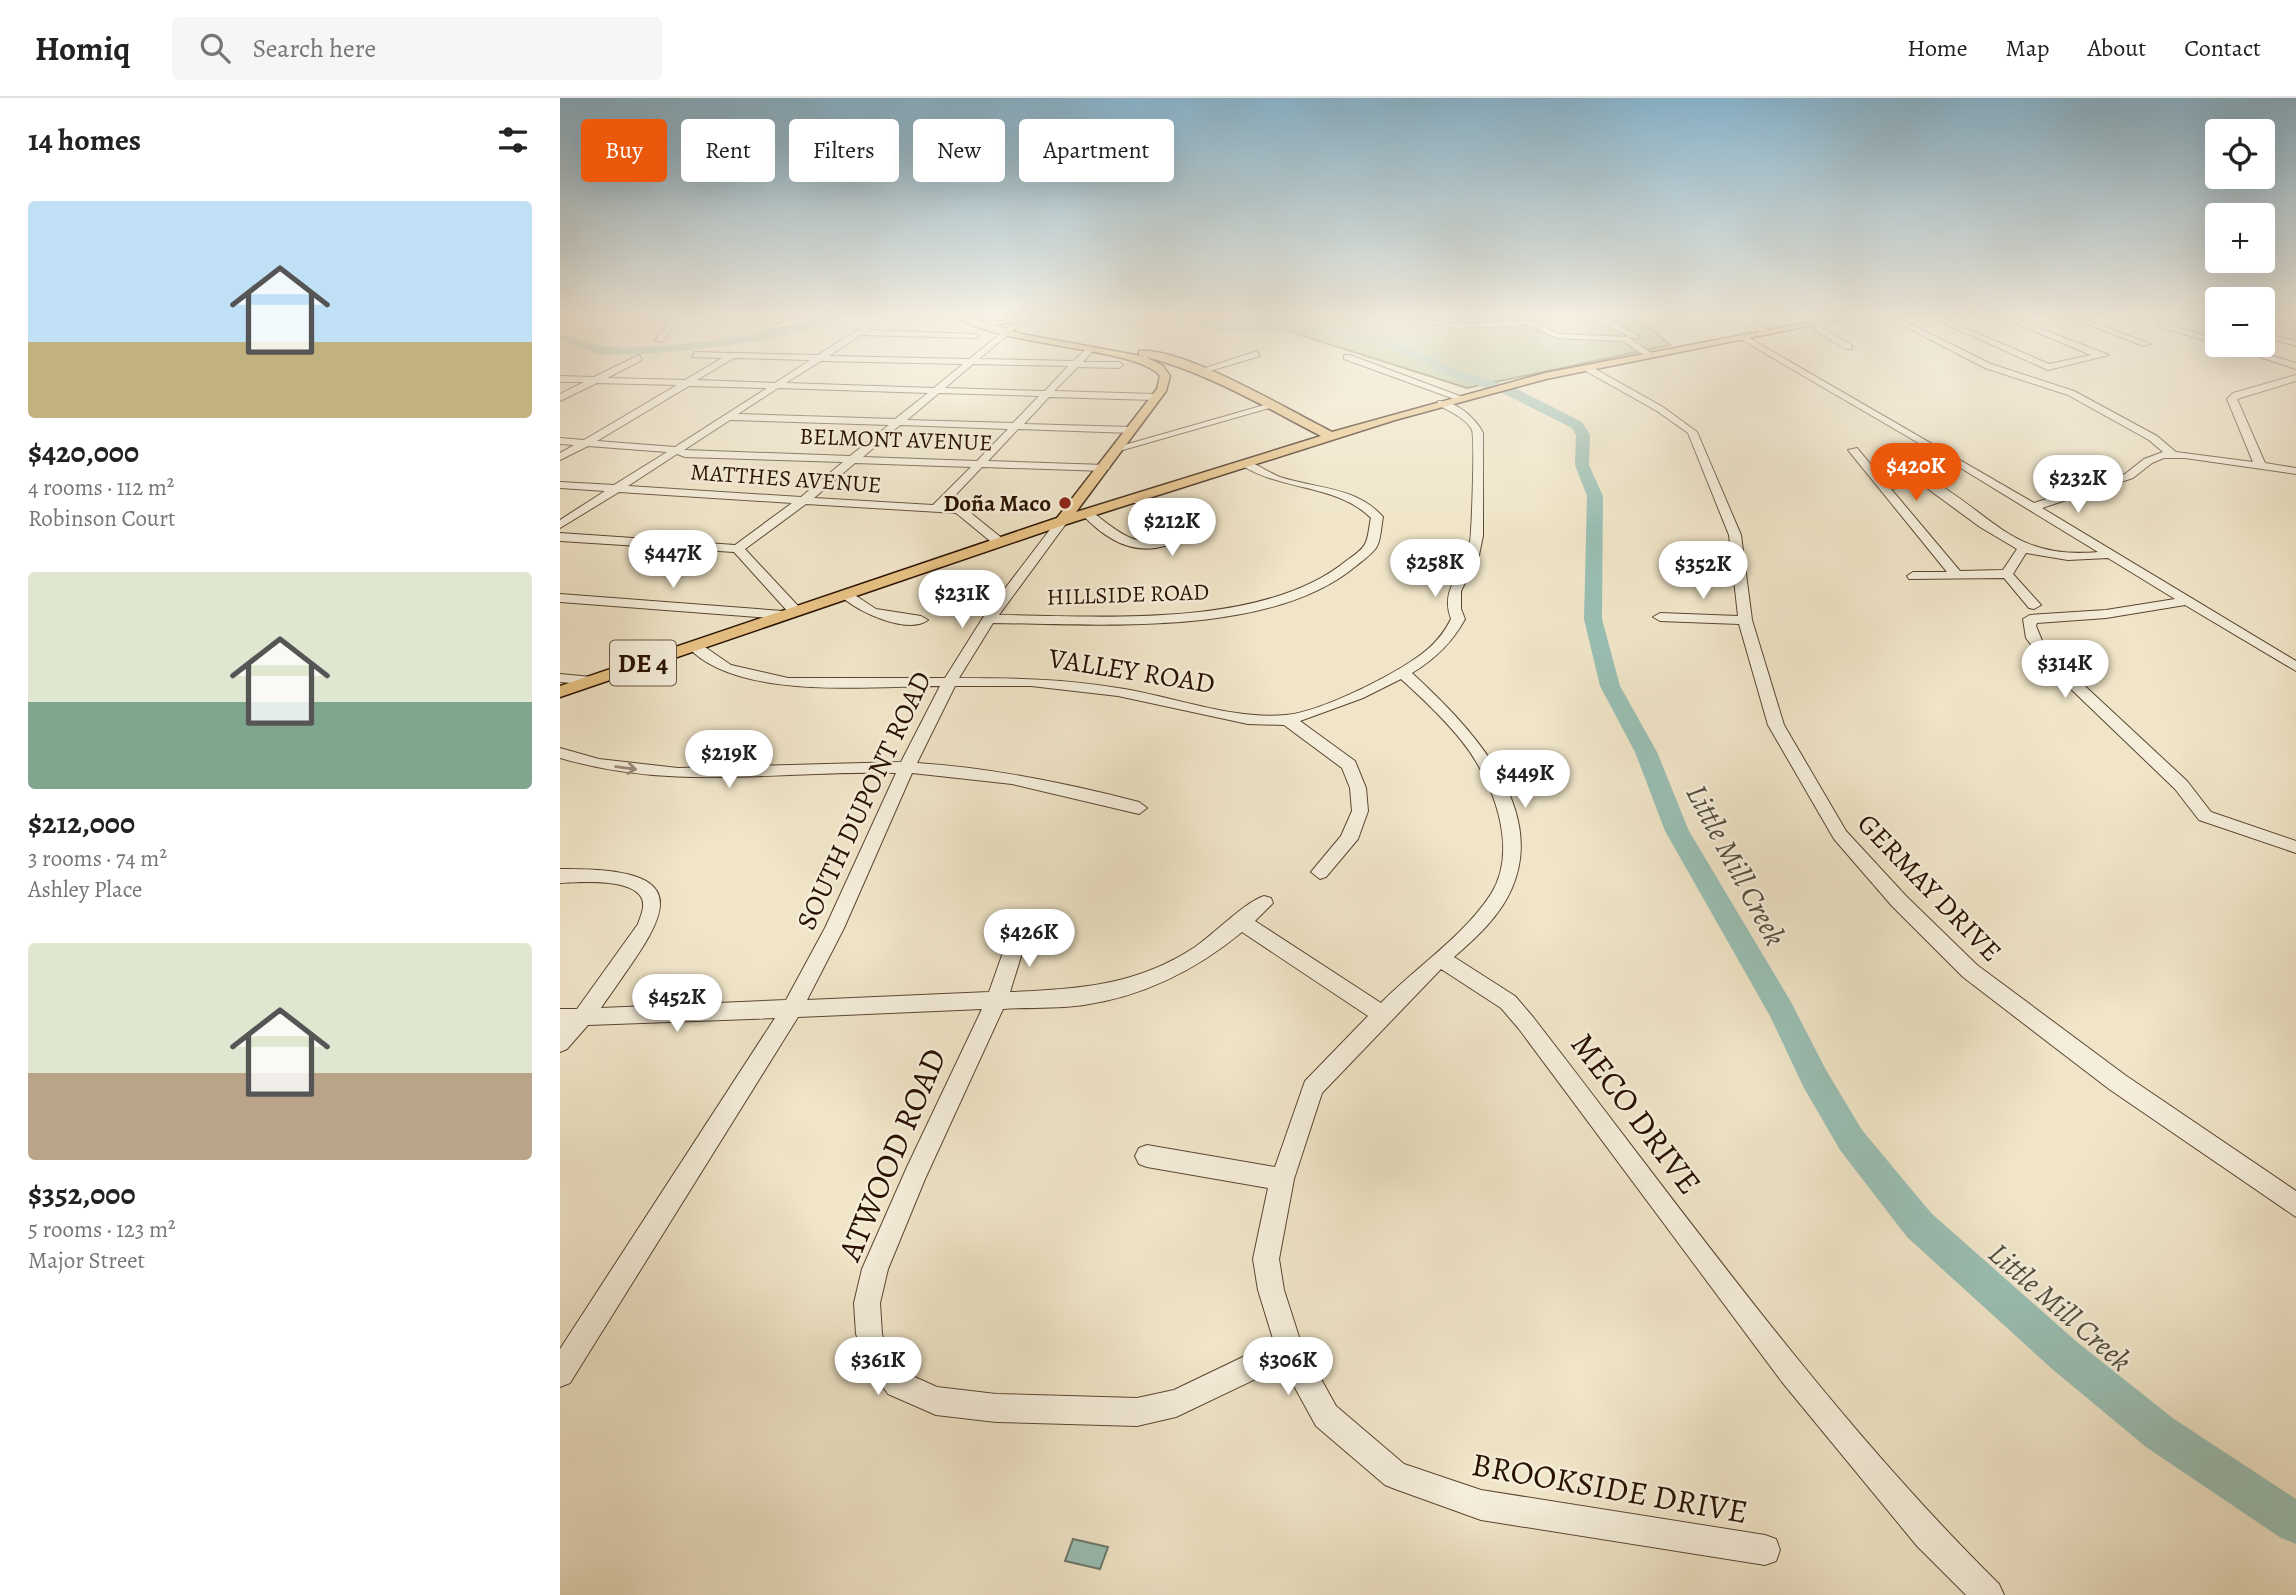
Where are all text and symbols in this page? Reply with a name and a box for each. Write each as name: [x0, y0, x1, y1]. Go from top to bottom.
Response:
search box: [172, 17, 662, 80]
text: Homiq: [35, 26, 130, 71]
icon: search: [196, 29, 234, 67]
text: Search here: [252, 31, 376, 66]
text: Home: [1907, 32, 1968, 64]
text: Map: [2006, 32, 2050, 64]
text: About: [2088, 32, 2146, 64]
text: Contact: [2184, 32, 2261, 64]
chip: Buy: [581, 119, 667, 182]
chip: Rent: [681, 119, 775, 182]
chip: Filters: [789, 119, 899, 182]
chip: New: [913, 119, 1005, 182]
chip: Apartment: [1019, 119, 1174, 182]
map controls: [2205, 119, 2275, 357]
button: locate: [2205, 119, 2275, 189]
text: 14 homes: [28, 120, 141, 160]
icon: filters: [494, 121, 532, 159]
button: +: [2205, 203, 2275, 273]
icon: home: [217, 247, 343, 373]
button: −: [2205, 287, 2275, 357]
street label: BELMONT AVENUE: [799, 421, 993, 458]
text: $420,000: [28, 432, 139, 472]
pin: $420K: [1867, 444, 1965, 503]
text: $420K: [1886, 450, 1946, 481]
street label: MATTHES AVENUE: [689, 456, 882, 501]
pin: $232K: [2029, 456, 2127, 515]
text: $232K: [2049, 462, 2107, 493]
text: 4 rooms · 112 m²: [28, 472, 174, 503]
place label: Doña Maco: [943, 488, 1051, 519]
marker: Doña Maco: [1057, 495, 1073, 511]
pin: $212K: [1123, 498, 1221, 558]
text: Robinson Court: [28, 503, 176, 534]
text: $212K: [1144, 505, 1200, 536]
pin: $447K: [624, 531, 722, 590]
text: $447K: [644, 537, 702, 568]
pin: $258K: [1386, 540, 1484, 599]
pin: $352K: [1654, 542, 1752, 601]
text: $258K: [1406, 546, 1464, 577]
text: $352K: [1675, 548, 1731, 579]
pin: $231K: [913, 570, 1011, 630]
street label: HILLSIDE ROAD: [1046, 576, 1210, 613]
text: $231K: [934, 577, 990, 608]
icon: home: [217, 618, 343, 744]
street label: VALLEY ROAD: [1045, 639, 1218, 703]
road number: DE 4: [610, 640, 676, 685]
pin: $314K: [2016, 640, 2114, 700]
text: $314K: [2038, 647, 2092, 678]
street label: SOUTH DUPONT ROAD: [787, 665, 941, 936]
pin: $219K: [680, 730, 778, 790]
text: $219K: [701, 737, 757, 768]
pin: $449K: [1476, 750, 1574, 810]
text: $449K: [1496, 757, 1554, 788]
one-way arrow: [615, 762, 637, 775]
water label: Little Mill Creek: [1677, 777, 1795, 953]
text: $212,000: [28, 803, 135, 843]
street label: GERMAY DRIVE: [1849, 805, 2010, 970]
text: 3 rooms · 74 m²: [28, 843, 167, 874]
text: Ashley Place: [28, 874, 142, 905]
pin: $426K: [980, 910, 1078, 969]
text: $426K: [1000, 916, 1058, 947]
pin: $452K: [628, 974, 726, 1034]
text: $452K: [648, 981, 706, 1012]
icon: home: [217, 989, 343, 1115]
street label: MECO DRIVE: [1561, 1023, 1712, 1203]
street label: ATWOOD ROAD: [826, 1041, 956, 1268]
text: $352,000: [28, 1174, 136, 1214]
text: 5 rooms · 123 m²: [28, 1214, 176, 1245]
water label: Little Mill Creek: [1980, 1234, 2140, 1380]
text: Major Street: [28, 1245, 145, 1276]
pin: $361K: [829, 1338, 927, 1397]
pin: $306K: [1239, 1338, 1337, 1397]
text: $361K: [851, 1344, 905, 1375]
text: $306K: [1259, 1344, 1317, 1375]
street label: BROOKSIDE DRIVE: [1468, 1441, 1751, 1534]

